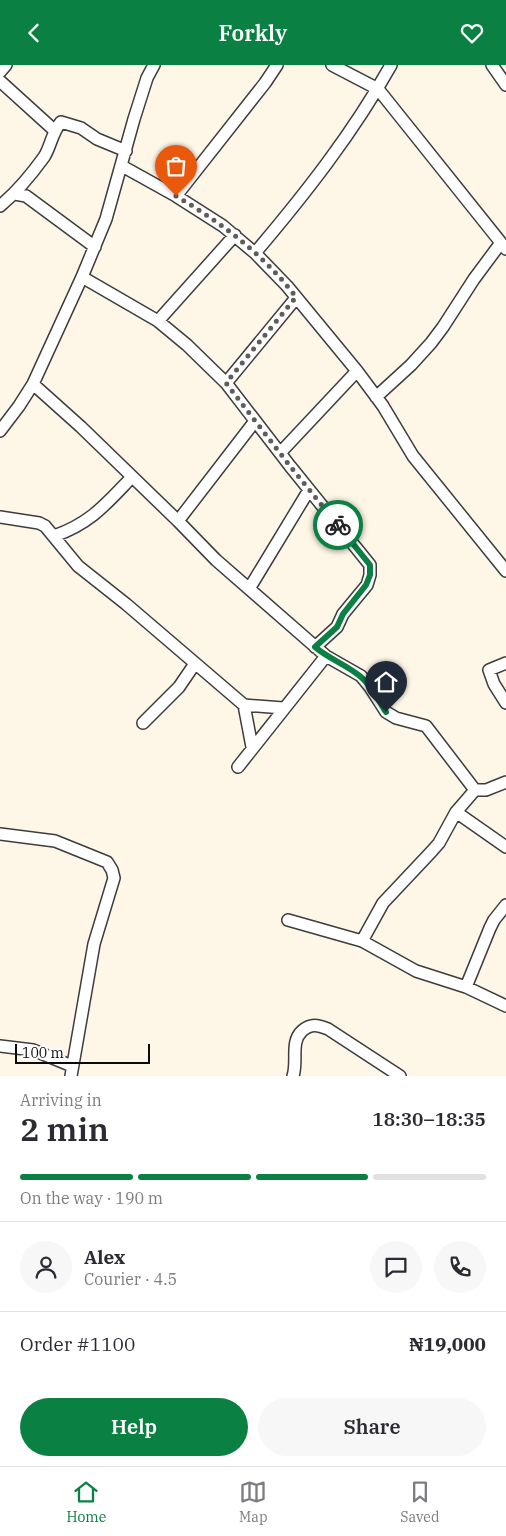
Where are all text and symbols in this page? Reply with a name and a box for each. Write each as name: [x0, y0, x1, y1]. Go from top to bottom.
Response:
text: Forkly: [219, 18, 287, 47]
icon: back: [20, 19, 48, 47]
icon: heart: [458, 19, 486, 47]
pin: [155, 145, 197, 196]
icon: bag: [162, 152, 190, 180]
courier: [313, 500, 363, 550]
icon: bike: [324, 511, 352, 539]
pin: [365, 661, 407, 712]
icon: home: [372, 668, 400, 696]
scale bar: [15, 1041, 150, 1064]
text: 100 m: [22, 1044, 64, 1062]
text: Arriving in: [20, 1090, 102, 1110]
text: 18:30–18:35: [372, 1107, 486, 1131]
text: 2 min: [20, 1108, 109, 1150]
text: On the way · 190 m: [20, 1188, 163, 1208]
button: person: [20, 1241, 72, 1293]
button: chat: [370, 1241, 422, 1293]
button: phone: [434, 1241, 486, 1293]
text: Alex: [84, 1245, 125, 1269]
text: Courier · 4.5: [84, 1269, 177, 1289]
text: Order #1100: [20, 1332, 135, 1356]
text: ₦19,000: [409, 1332, 486, 1356]
button: Help: [20, 1398, 248, 1456]
button: Share: [258, 1398, 486, 1456]
tab: Home: [66, 1478, 106, 1526]
tab: Map: [239, 1478, 267, 1526]
tab: Saved: [400, 1478, 440, 1526]

